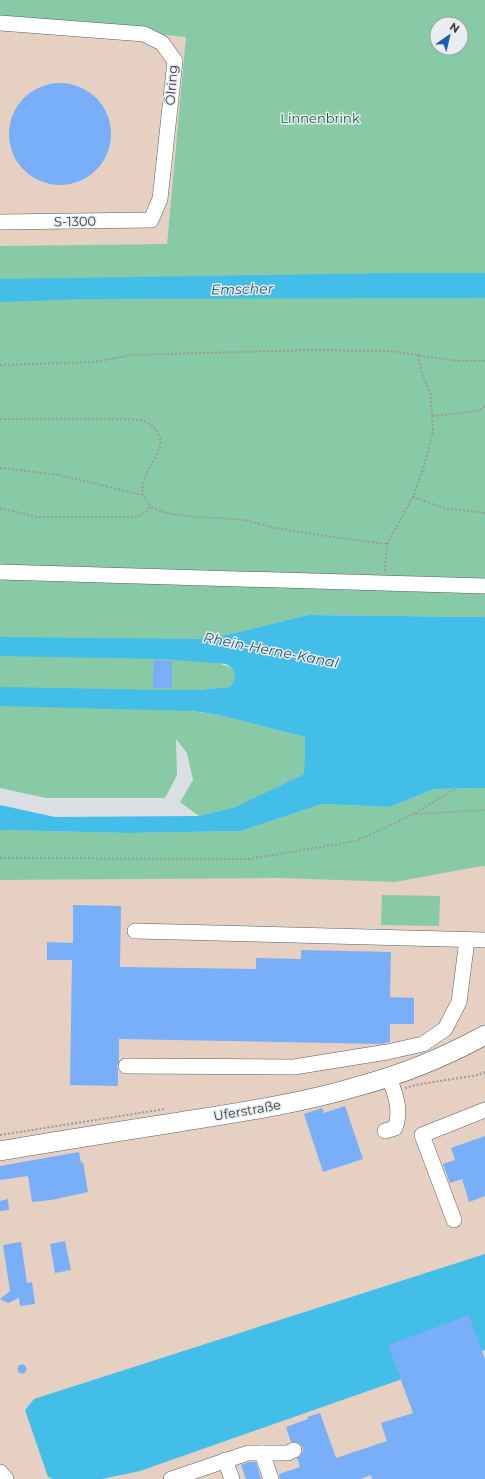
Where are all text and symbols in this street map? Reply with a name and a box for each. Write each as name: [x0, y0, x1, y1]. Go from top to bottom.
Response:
north arrow: [429, 16, 469, 56]
text: N: [447, 19, 462, 36]
street label: Ölring: [162, 64, 180, 106]
park label: Linnenbrink: [280, 110, 360, 126]
street label: S-1300: [54, 213, 96, 229]
water label: Emscher: [211, 279, 274, 299]
water label: Rhein-Herne-Kanal: [202, 628, 340, 672]
street label: Uferstraße: [212, 1096, 282, 1124]

